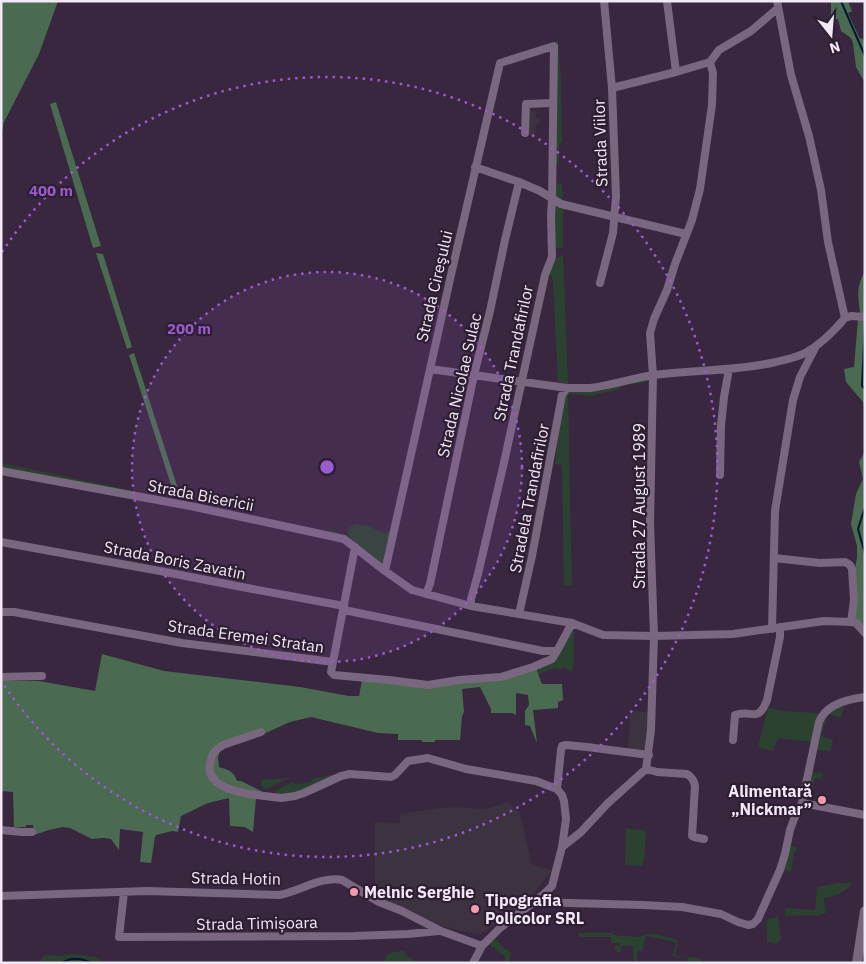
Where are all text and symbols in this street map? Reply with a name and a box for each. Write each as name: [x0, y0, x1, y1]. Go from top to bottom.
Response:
north arrow: [806, 10, 856, 60]
text: N: [827, 37, 842, 58]
street label: Strada Viilor: [588, 99, 612, 187]
text: 400 m: [29, 181, 73, 200]
street label: Strada Cireşului: [411, 228, 457, 344]
street label: Strada Trandafirilor: [489, 283, 537, 423]
street label: Strada Nicolae Sulac: [433, 311, 485, 459]
text: 200 m: [167, 319, 211, 338]
street label: Stradela Trandafirilor: [505, 421, 553, 574]
street label: Strada 27 August 1989: [629, 423, 649, 589]
centre of rings: [318, 458, 336, 476]
street label: Strada Bisericii: [146, 475, 256, 515]
street label: Strada Boris Zavatin: [102, 536, 248, 584]
street label: Strada Eremei Stratan: [166, 615, 326, 657]
place label: Alimentară „Nickmar”: [728, 781, 812, 819]
marker: Alimentară „Nickmar”: [816, 794, 828, 806]
street label: Strada Hotin: [191, 867, 281, 889]
place label: Melnic Serghie: [364, 882, 474, 902]
marker: Melnic Serghie: [348, 886, 360, 898]
place label: Tipografia Policolor SRL: [485, 890, 584, 928]
marker: Tipografia Policolor SRL: [469, 903, 481, 915]
street label: Strada Timișoara: [196, 912, 318, 934]

